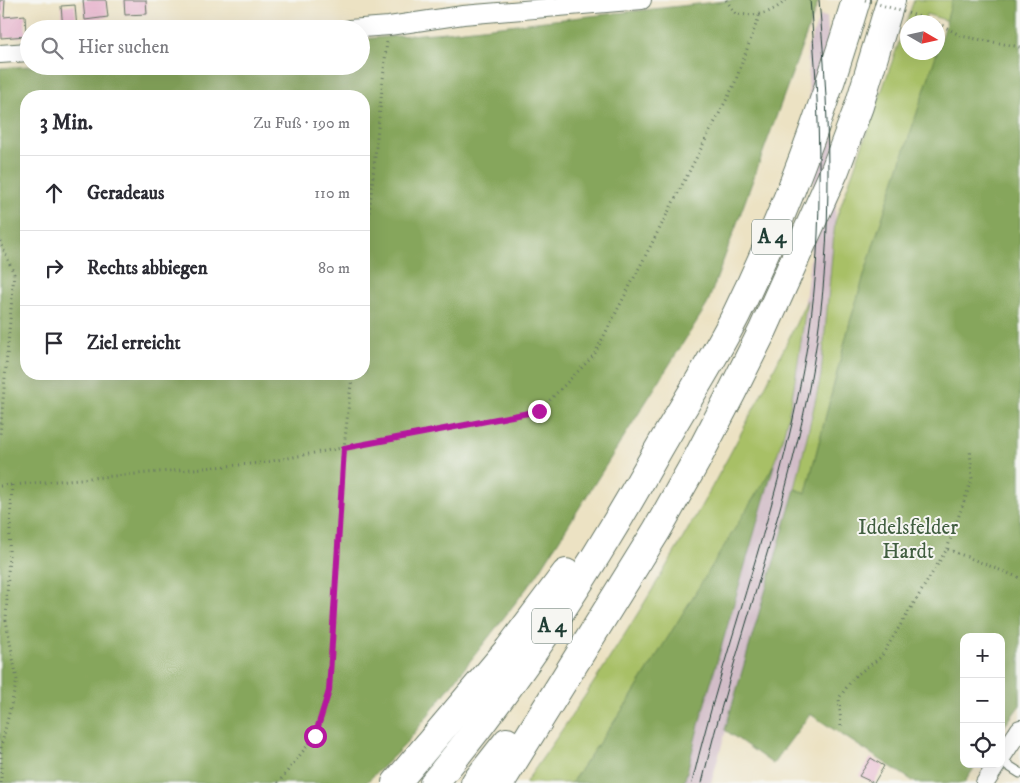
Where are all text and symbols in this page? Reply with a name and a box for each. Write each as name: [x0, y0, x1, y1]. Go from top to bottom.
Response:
north arrow: [900, 15, 945, 60]
search box: [20, 20, 370, 75]
icon: search: [38, 34, 66, 62]
text: Hier suchen: [78, 36, 169, 59]
text: 3 Min.: [40, 110, 93, 136]
text: Zu Fuß · 190 m: [253, 113, 350, 133]
icon: ahead: [40, 179, 68, 207]
text: Geradeaus: [87, 182, 164, 205]
text: 110 m: [314, 183, 350, 203]
road number: A 4: [752, 220, 792, 254]
icon: right: [40, 254, 68, 282]
text: Rechts abbiegen: [87, 257, 208, 280]
text: 80 m: [318, 258, 350, 278]
icon: arrive: [40, 329, 68, 357]
text: Ziel erreicht: [87, 332, 181, 355]
route end: [528, 400, 551, 423]
park label: Iddelsfelder Hardt: [858, 515, 958, 565]
road number: A 4: [532, 608, 572, 644]
map controls: [960, 633, 1005, 768]
button: +: [960, 633, 1005, 678]
button: −: [960, 678, 1005, 723]
button: locate: [960, 723, 1005, 768]
route start: [304, 725, 327, 748]

